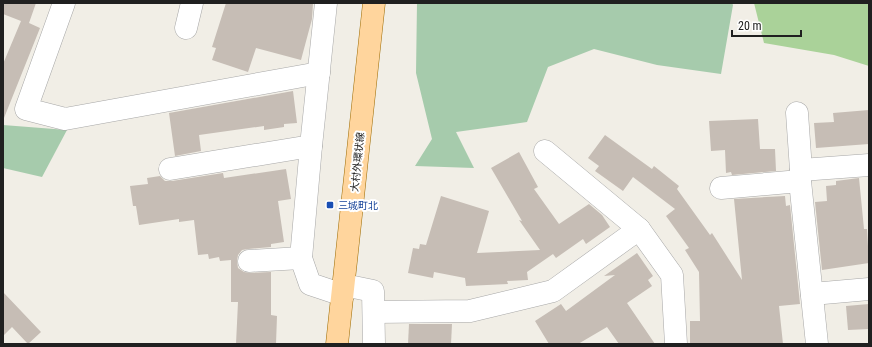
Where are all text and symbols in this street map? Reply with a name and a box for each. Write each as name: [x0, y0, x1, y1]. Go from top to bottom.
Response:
scale bar: [732, 12, 801, 38]
text: 20 m: [738, 19, 762, 33]
street label: 大村外環状線: [349, 132, 366, 192]
marker: 三城町北: [325, 200, 335, 210]
place label: 三城町北: [338, 200, 378, 211]

